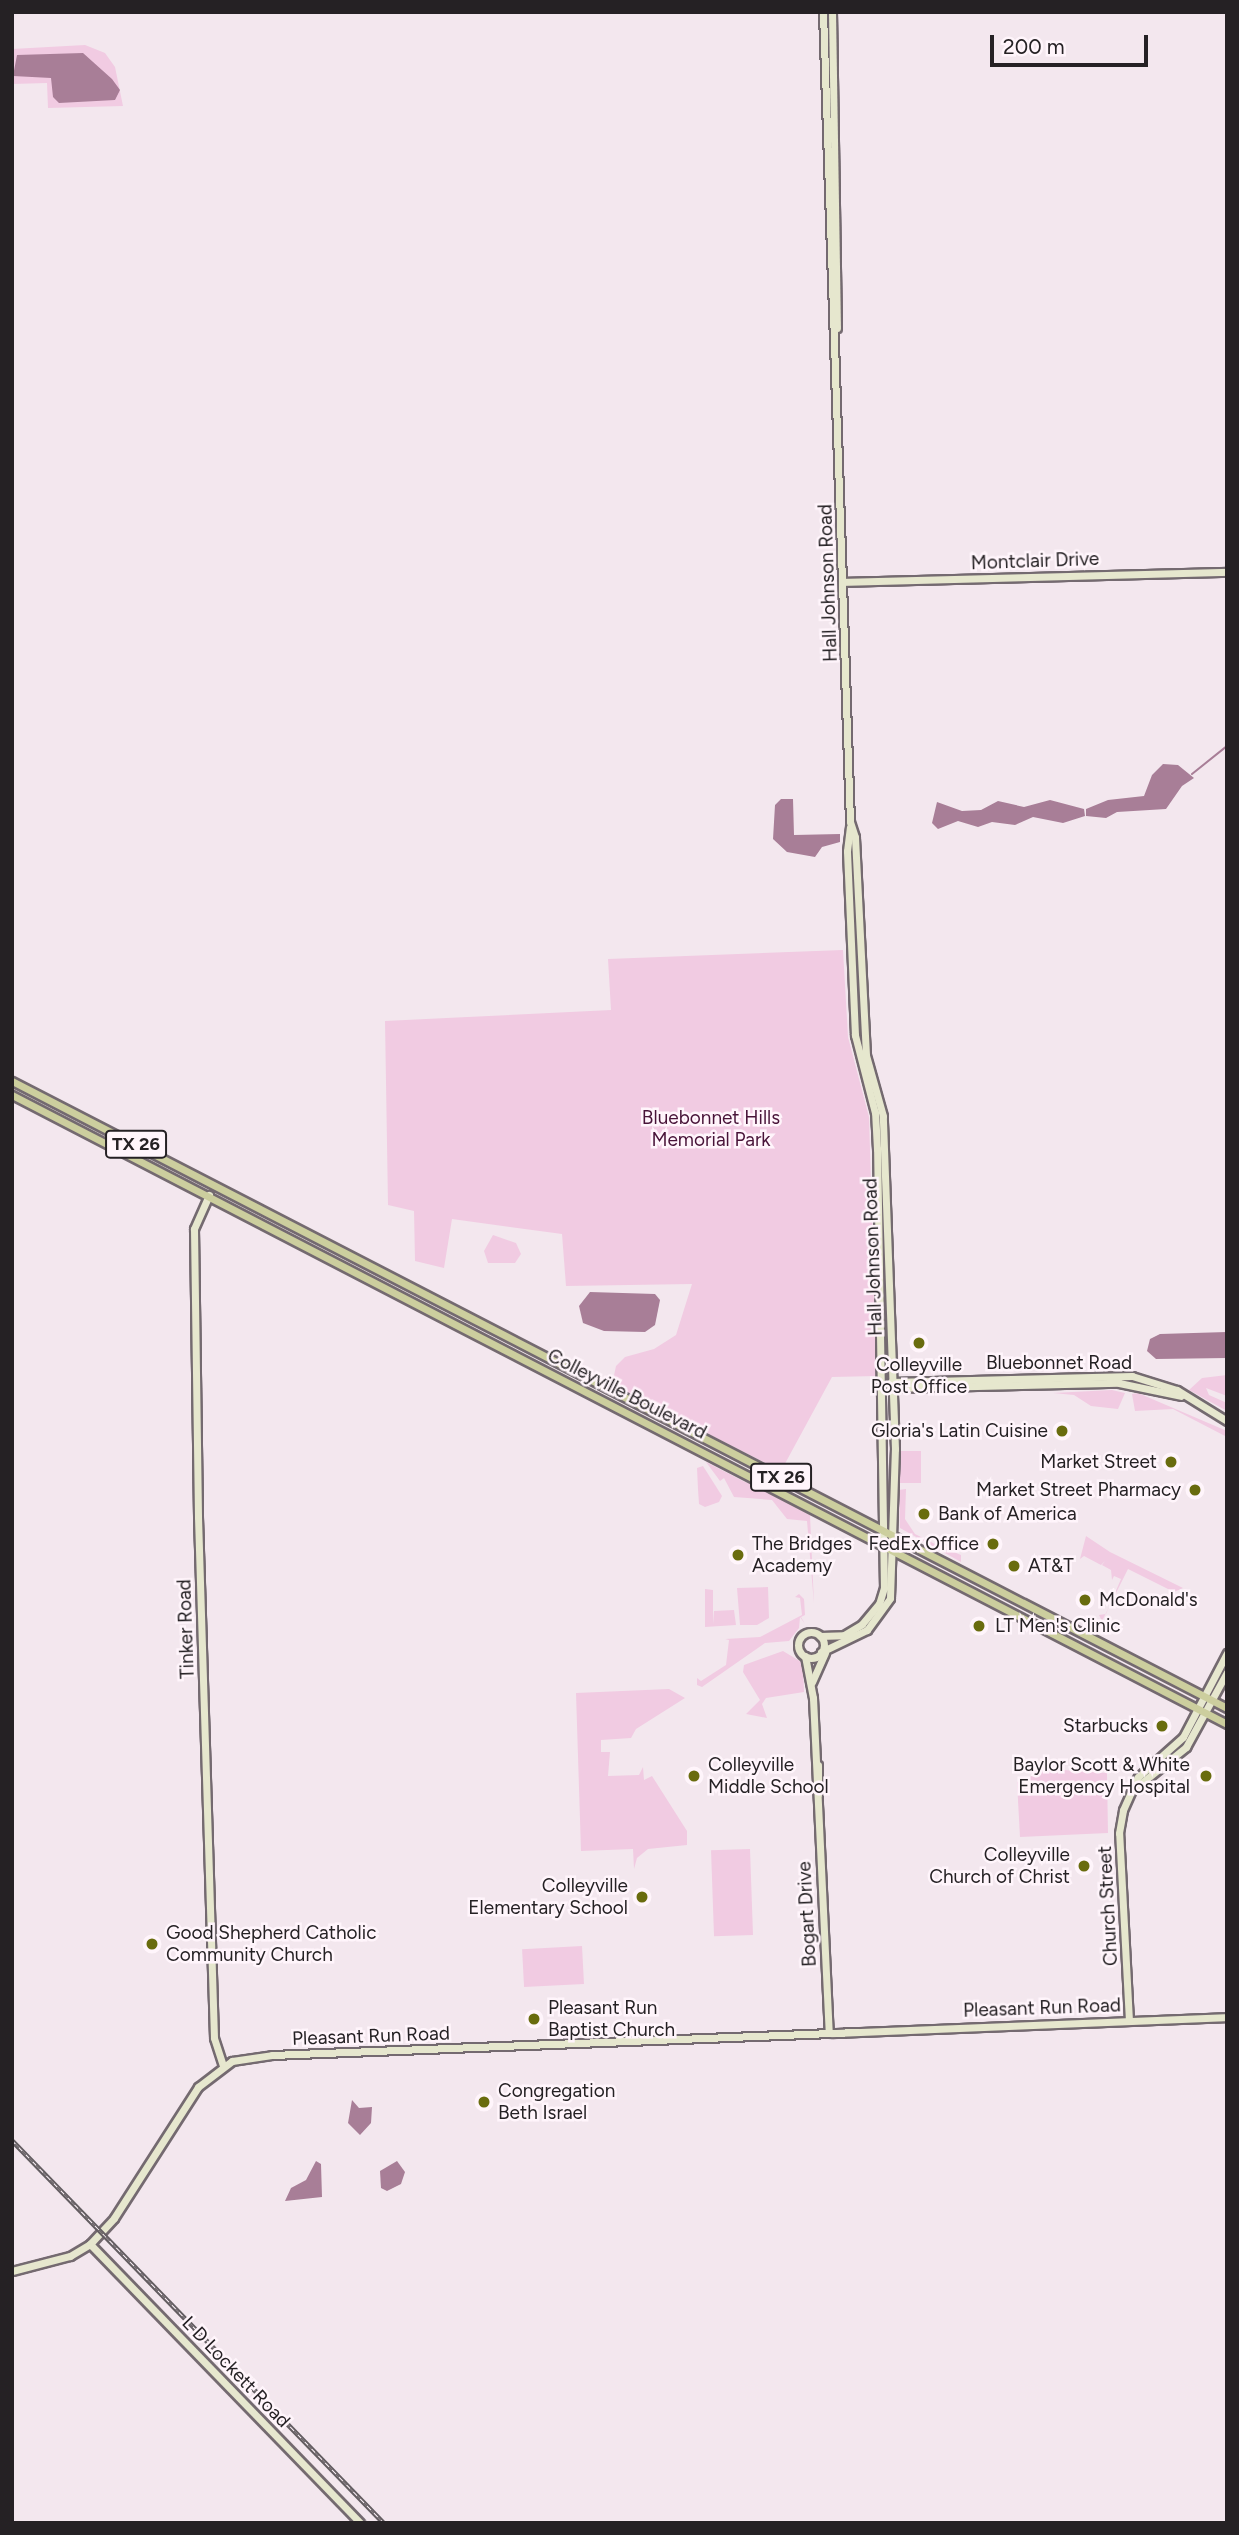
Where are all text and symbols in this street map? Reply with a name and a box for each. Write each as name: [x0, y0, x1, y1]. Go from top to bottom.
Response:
scale bar: [994, 21, 1152, 65]
text: 200 m: [1003, 34, 1065, 59]
street label: Hall Johnson Road: [814, 504, 842, 662]
street label: Montclair Drive: [970, 547, 1100, 575]
park label: Bluebonnet Hills Memorial Park: [642, 1107, 780, 1151]
road number: TX 26: [104, 1129, 168, 1158]
street label: Hall Johnson Road: [859, 1178, 887, 1336]
marker: Colleyville Post Office: [911, 1335, 927, 1351]
street label: Colleyville Boulevard: [544, 1344, 710, 1444]
street label: Bluebonnet Road: [986, 1352, 1132, 1374]
place label: Colleyville Post Office: [871, 1354, 967, 1398]
place label: Gloria's Latin Cuisine: [871, 1420, 1048, 1442]
marker: Gloria's Latin Cuisine: [1054, 1423, 1070, 1439]
place label: Market Street: [1040, 1451, 1157, 1473]
marker: Market Street: [1163, 1454, 1179, 1470]
road number: TX 26: [750, 1462, 812, 1492]
place label: Market Street Pharmacy: [976, 1479, 1181, 1501]
marker: Market Street Pharmacy: [1187, 1482, 1203, 1498]
place label: Bank of America: [938, 1503, 1077, 1525]
marker: Bank of America: [916, 1506, 932, 1522]
place label: The Bridges Academy: [752, 1533, 852, 1577]
place label: FedEx Office: [868, 1533, 979, 1555]
marker: FedEx Office: [985, 1536, 1001, 1552]
marker: The Bridges Academy: [730, 1547, 746, 1563]
place label: AT&T: [1028, 1555, 1074, 1577]
marker: AT&T: [1006, 1558, 1022, 1574]
street label: Tinker Road: [173, 1579, 199, 1679]
place label: McDonald's: [1099, 1589, 1198, 1611]
marker: McDonald's: [1077, 1592, 1093, 1608]
place label: LT Men's Clinic: [995, 1615, 1121, 1637]
marker: LT Men's Clinic: [969, 1616, 989, 1636]
place label: Starbucks: [1063, 1715, 1148, 1737]
marker: Starbucks: [1154, 1718, 1170, 1734]
place label: Colleyville Middle School: [708, 1754, 829, 1798]
place label: Baylor Scott & White Emergency Hospital: [1013, 1754, 1190, 1798]
marker: Baylor Scott & White Emergency Hospital: [1196, 1766, 1216, 1786]
marker: Colleyville Middle School: [686, 1768, 702, 1784]
place label: Colleyville Church of Christ: [929, 1844, 1070, 1888]
street label: Church Street: [1093, 1845, 1123, 1967]
marker: Colleyville Church of Christ: [1076, 1858, 1092, 1874]
street label: Bogart Drive: [793, 1861, 821, 1967]
place label: Colleyville Elementary School: [468, 1875, 628, 1919]
marker: Colleyville Elementary School: [634, 1889, 650, 1905]
place label: Good Shepherd Catholic Community Church: [166, 1922, 376, 1966]
marker: Good Shepherd Catholic Community Church: [144, 1936, 160, 1952]
street label: Pleasant Run Road: [963, 1994, 1121, 2022]
place label: Pleasant Run Baptist Church: [548, 1997, 675, 2041]
marker: Pleasant Run Baptist Church: [526, 2011, 542, 2027]
street label: Pleasant Run Road: [292, 2022, 450, 2050]
place label: Congregation Beth Israel: [498, 2080, 615, 2124]
marker: Congregation Beth Israel: [476, 2094, 492, 2110]
street label: L D Lockett Road: [177, 2312, 295, 2432]

